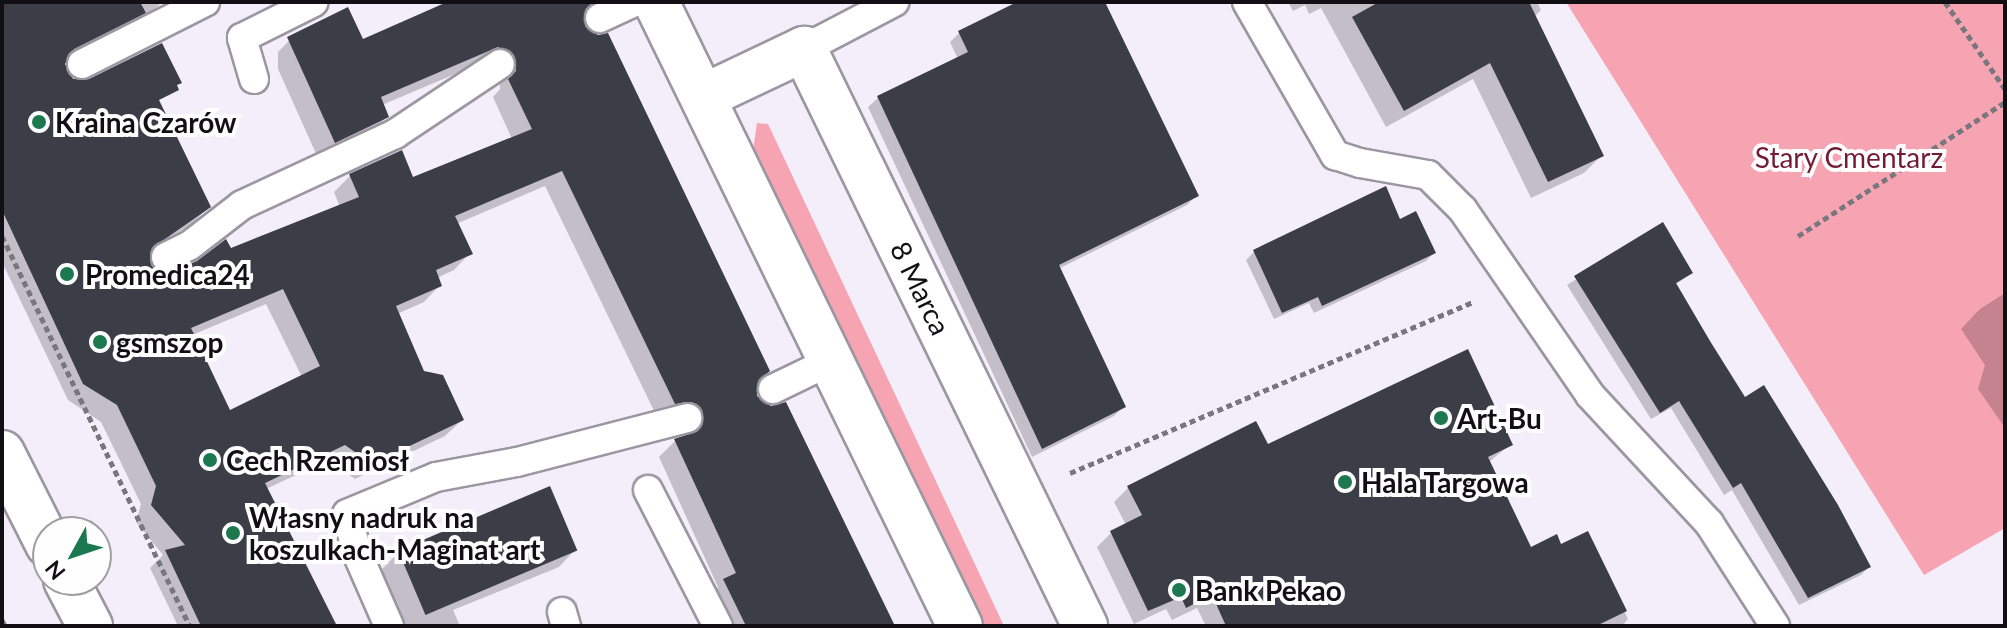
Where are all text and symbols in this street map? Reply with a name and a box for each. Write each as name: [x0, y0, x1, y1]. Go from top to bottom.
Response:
place label: Kraina Czarów: [55, 105, 237, 139]
marker: Kraina Czarów: [30, 113, 48, 131]
park label: Stary Cmentarz: [1755, 140, 1943, 174]
street label: 8 Marca: [884, 236, 958, 340]
place label: Promedica24: [85, 257, 250, 291]
marker: Promedica24: [56, 263, 78, 285]
place label: gsmszop: [116, 325, 223, 359]
marker: gsmszop: [91, 333, 109, 351]
place label: Art-Bu: [1457, 401, 1542, 435]
marker: Art-Bu: [1432, 409, 1450, 427]
place label: Cech Rzemiosł: [226, 443, 409, 477]
marker: Cech Rzemiosł: [201, 451, 219, 469]
place label: Hala Targowa: [1361, 465, 1529, 499]
marker: Hala Targowa: [1336, 473, 1354, 491]
place label: Własny nadruk na koszulkach-Maginat art: [249, 500, 540, 566]
north arrow: [32, 516, 112, 596]
marker: Własny nadruk na koszulkach-Maginat art: [224, 524, 242, 542]
text: N: [39, 555, 71, 586]
place label: Bank Pekao: [1195, 573, 1342, 607]
marker: Bank Pekao: [1170, 581, 1188, 599]

